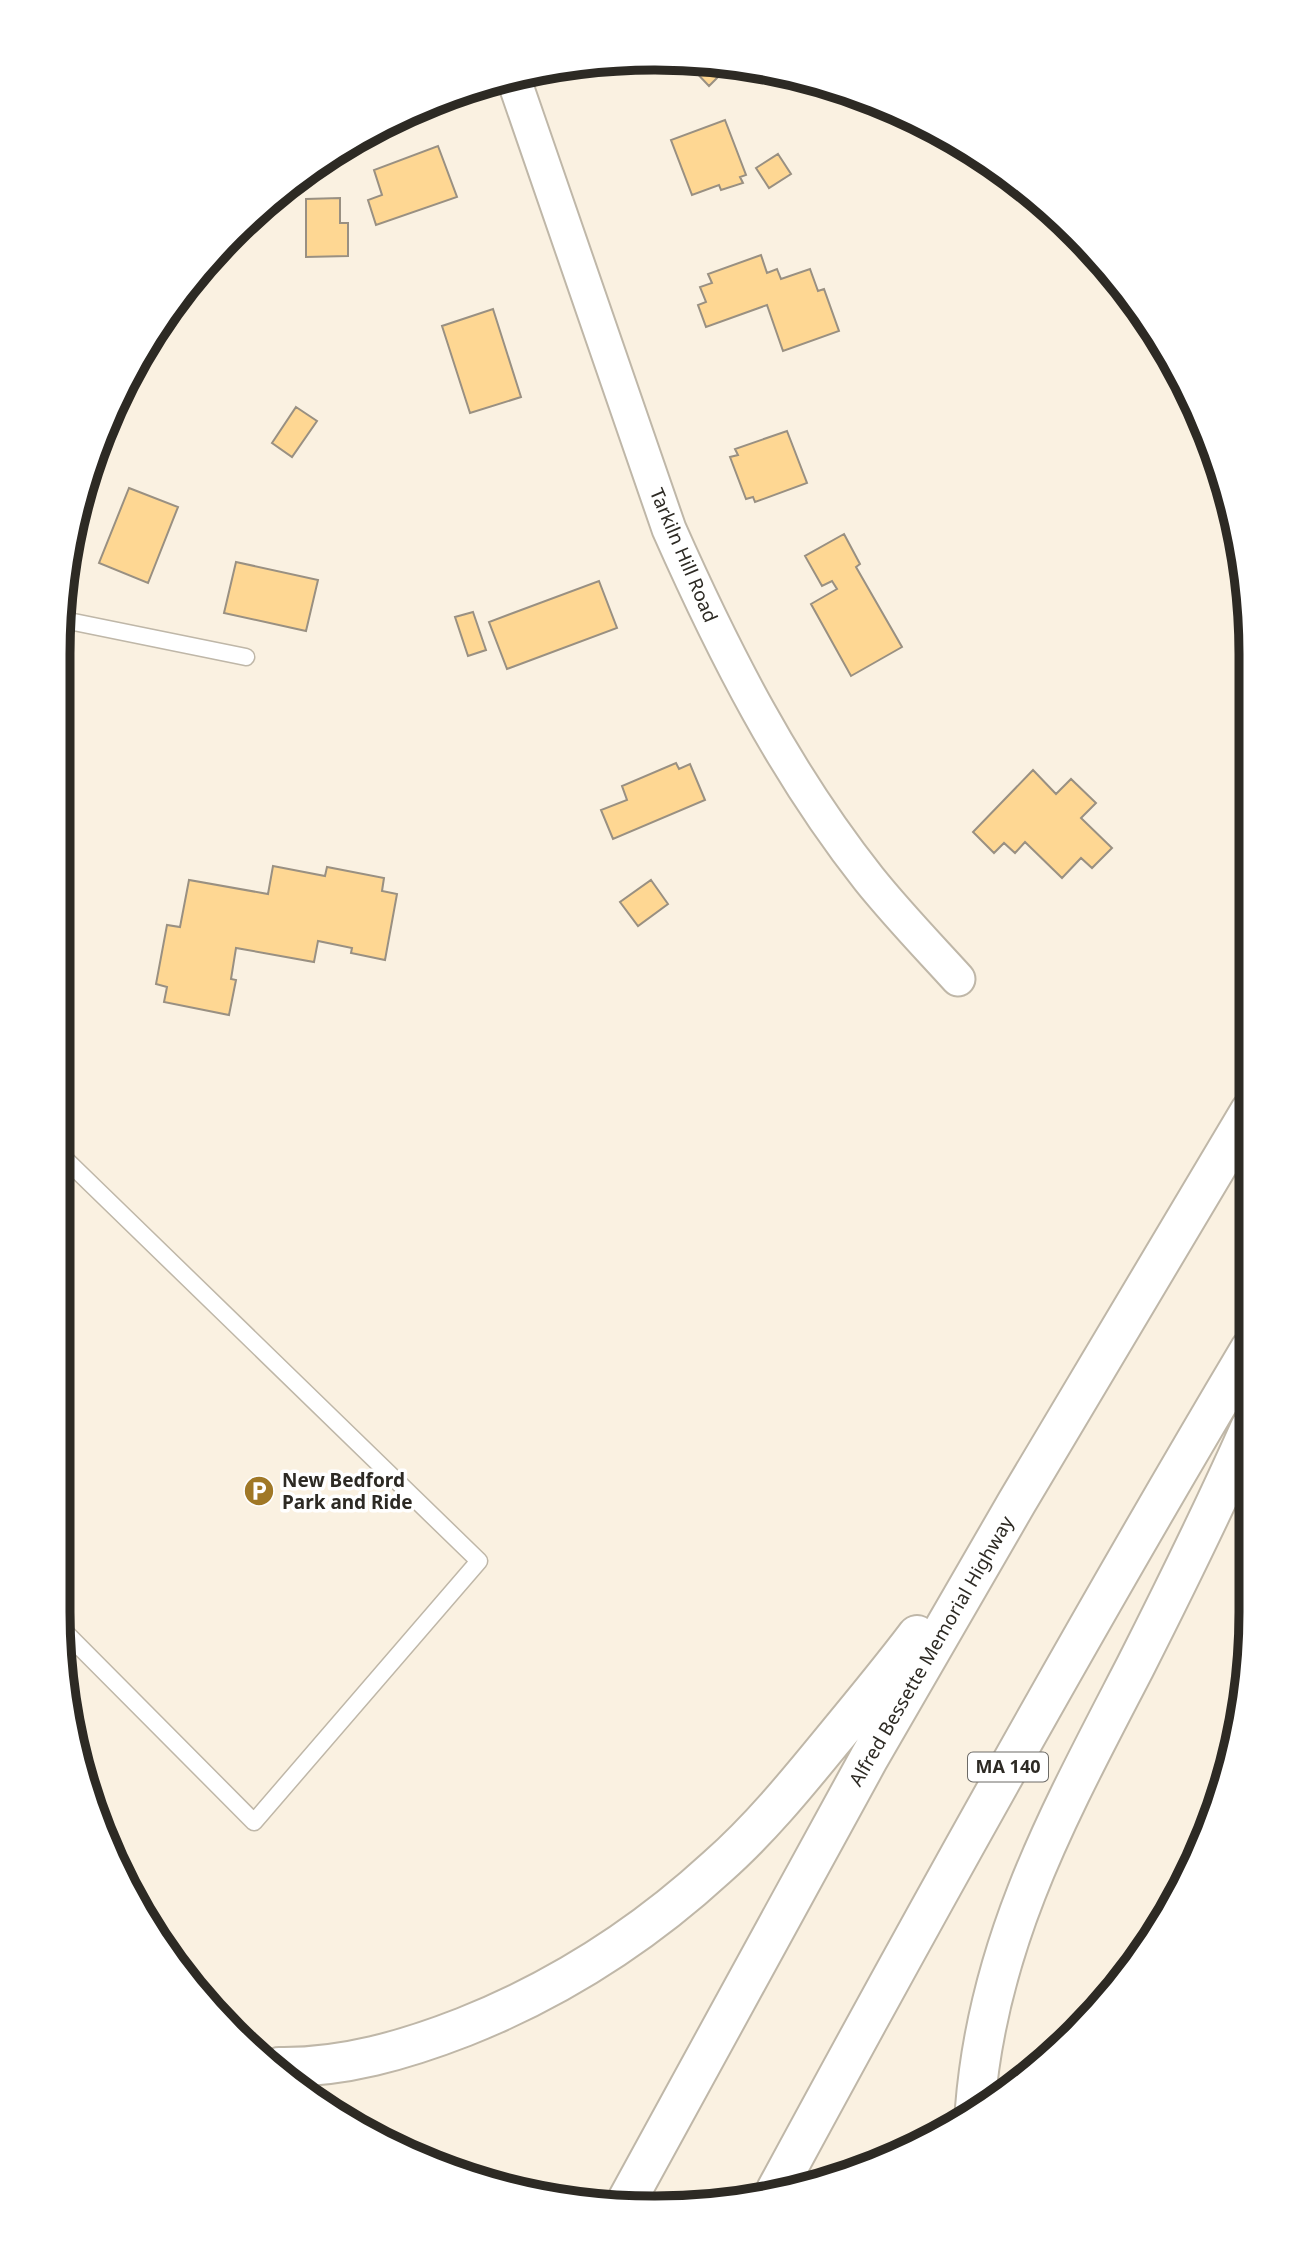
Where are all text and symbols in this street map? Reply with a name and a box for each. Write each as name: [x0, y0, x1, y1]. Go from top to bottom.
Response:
street label: Tarkiln Hill Road: [644, 484, 724, 626]
place label: New Bedford Park and Ride: [282, 1467, 413, 1515]
parking icon: New Bedford Park and Ride: [242, 1474, 276, 1508]
street label: Alfred Bessette Memorial Highway: [843, 1511, 1019, 1791]
road number: MA 140: [968, 1752, 1048, 1782]

